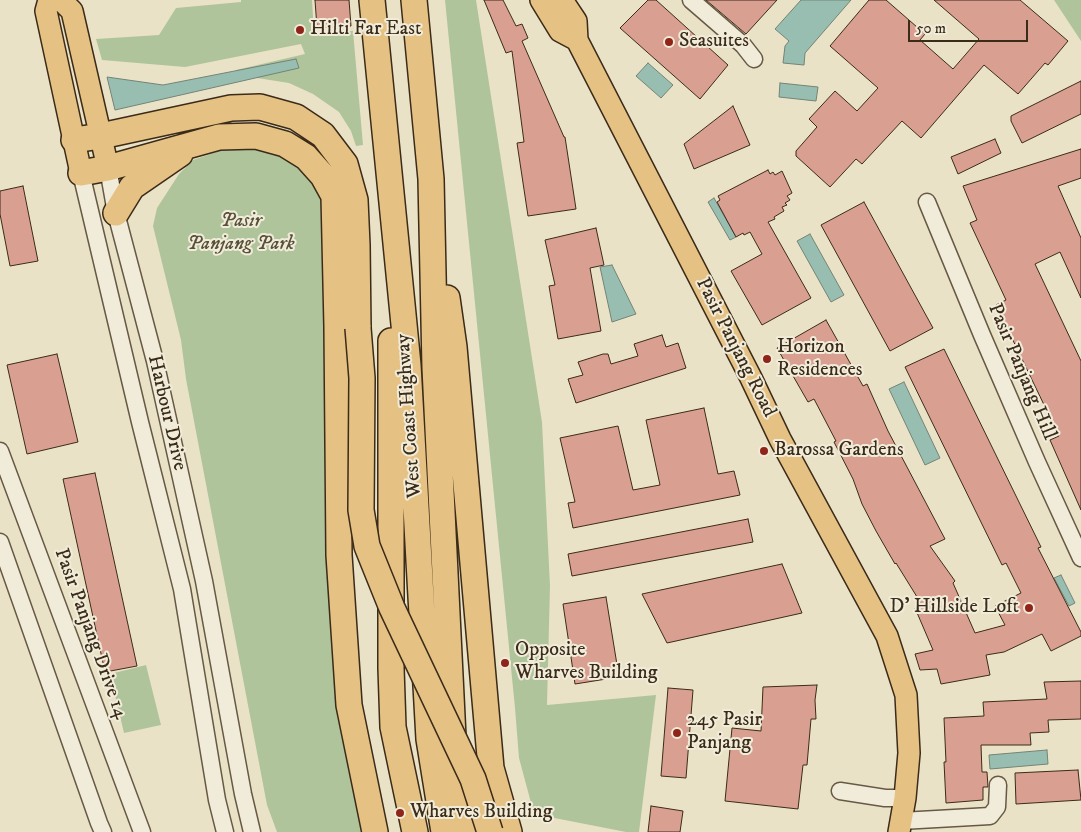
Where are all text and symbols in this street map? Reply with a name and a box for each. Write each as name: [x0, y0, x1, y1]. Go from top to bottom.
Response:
scale bar: [911, 10, 1031, 42]
place label: Hilti Far East: [310, 18, 421, 42]
text: 50 m: [916, 19, 946, 38]
marker: Hilti Far East: [294, 24, 306, 36]
place label: Seasuites: [679, 30, 749, 54]
marker: Seasuites: [663, 36, 675, 48]
park label: Pasir Panjang Park: [187, 210, 295, 257]
street label: Pasir Panjang Road: [689, 274, 781, 422]
street label: Pasir Panjang Hill: [981, 300, 1061, 444]
street label: West Coast Highway: [392, 333, 428, 499]
place label: Horizon Residences: [777, 336, 863, 383]
street label: Harbour Drive: [141, 353, 191, 473]
marker: Horizon Residences: [761, 353, 773, 365]
place label: Barossa Gardens: [774, 439, 904, 463]
marker: Barossa Gardens: [758, 445, 770, 457]
street label: Pasir Panjang Drive 14: [48, 545, 132, 723]
place label: D' Hillside Loft: [889, 596, 1019, 620]
marker: D' Hillside Loft: [1023, 602, 1035, 614]
place label: Opposite Wharves Building: [515, 639, 657, 686]
marker: Opposite Wharves Building: [499, 657, 511, 669]
place label: 245 Pasir Panjang: [687, 709, 762, 756]
marker: 245 Pasir Panjang: [671, 727, 683, 739]
place label: Wharves Building: [410, 801, 552, 825]
marker: Wharves Building: [394, 807, 406, 819]

